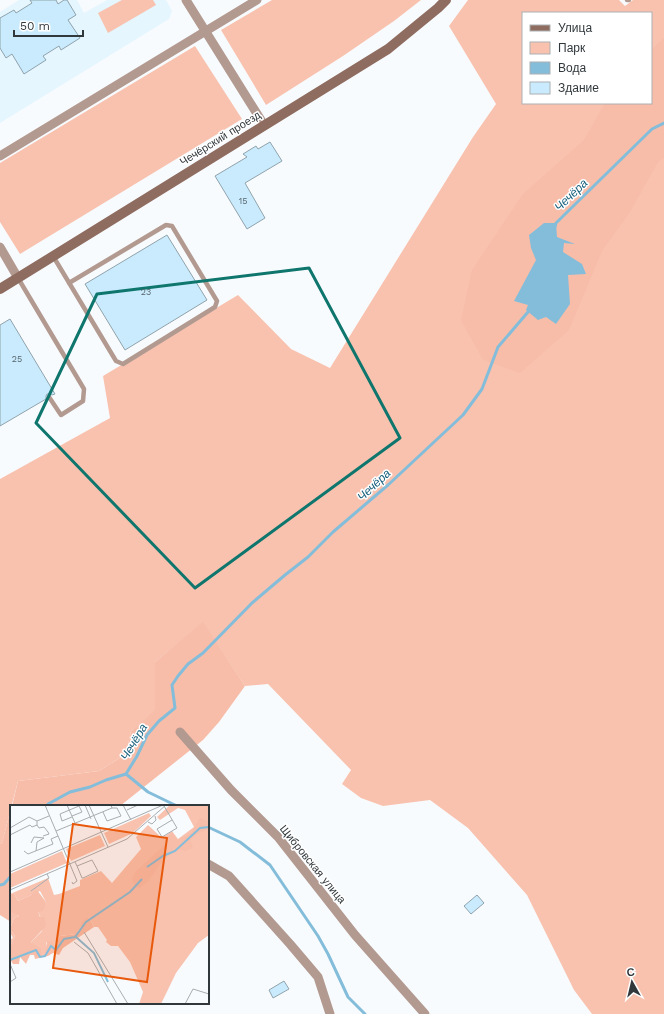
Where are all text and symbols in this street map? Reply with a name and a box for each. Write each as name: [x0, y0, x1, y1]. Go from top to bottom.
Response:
scale bar: [14, 12, 83, 38]
legend: [522, 12, 652, 104]
text: 50 m: [20, 19, 50, 33]
text: Улица: [558, 21, 592, 35]
text: Парк: [558, 41, 586, 55]
text: Вода: [558, 61, 586, 75]
text: Здание: [558, 81, 599, 95]
street label: Чечёрский проезд: [178, 108, 264, 168]
water label: Чечёра: [552, 176, 591, 214]
house number: 15: [239, 196, 247, 206]
house number: 23: [141, 287, 151, 297]
house number: 25: [12, 354, 22, 364]
water label: Чечёра: [354, 466, 394, 504]
water label: Чечёра: [118, 721, 151, 763]
inset map: [10, 805, 209, 1004]
street label: Щибровская улица: [277, 822, 349, 907]
north arrow: [612, 962, 652, 1002]
text: С: [626, 966, 636, 980]

